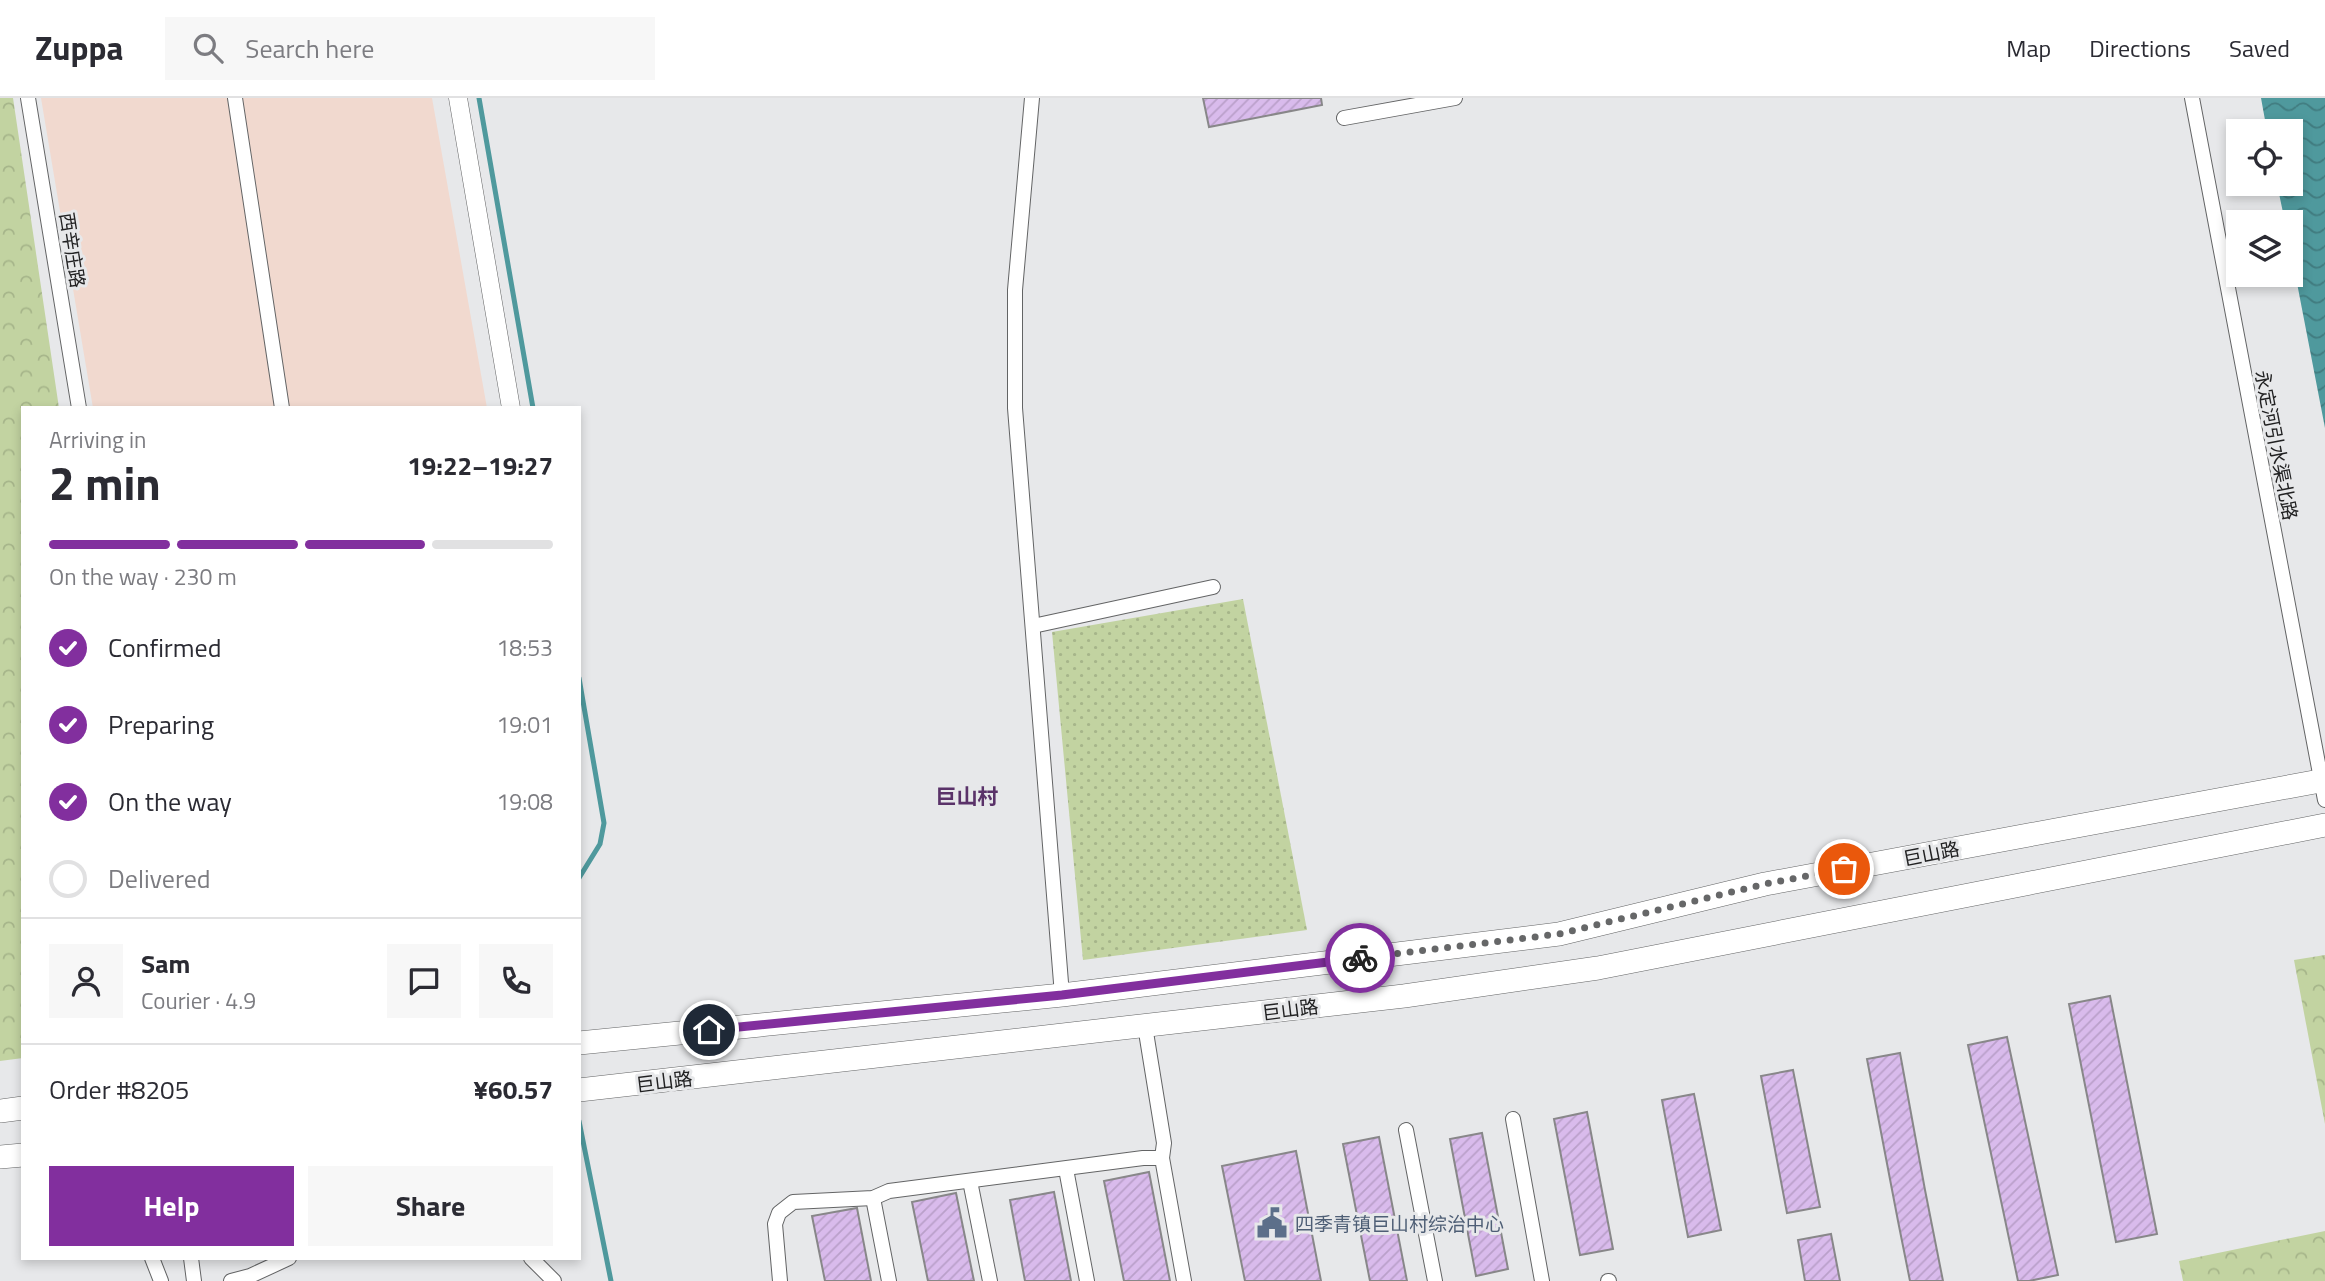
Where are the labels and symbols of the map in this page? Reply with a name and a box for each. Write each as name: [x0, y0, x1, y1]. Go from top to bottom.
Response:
street label: 西辛庄路: [53, 210, 93, 290]
street label: 永定河引水渠北路: [2248, 368, 2306, 522]
district label: 巨山村: [936, 780, 999, 812]
street label: 巨山路: [1900, 833, 1962, 873]
pin: [1814, 839, 1874, 899]
courier: [1325, 923, 1395, 993]
street label: 巨山路: [1260, 991, 1320, 1027]
pin: [679, 1000, 739, 1060]
street label: 巨山路: [634, 1063, 694, 1099]
public building icon: 四季青镇巨山村综治中心: [1255, 1206, 1289, 1240]
place label: 四季青镇巨山村综治中心: [1295, 1209, 1504, 1238]

